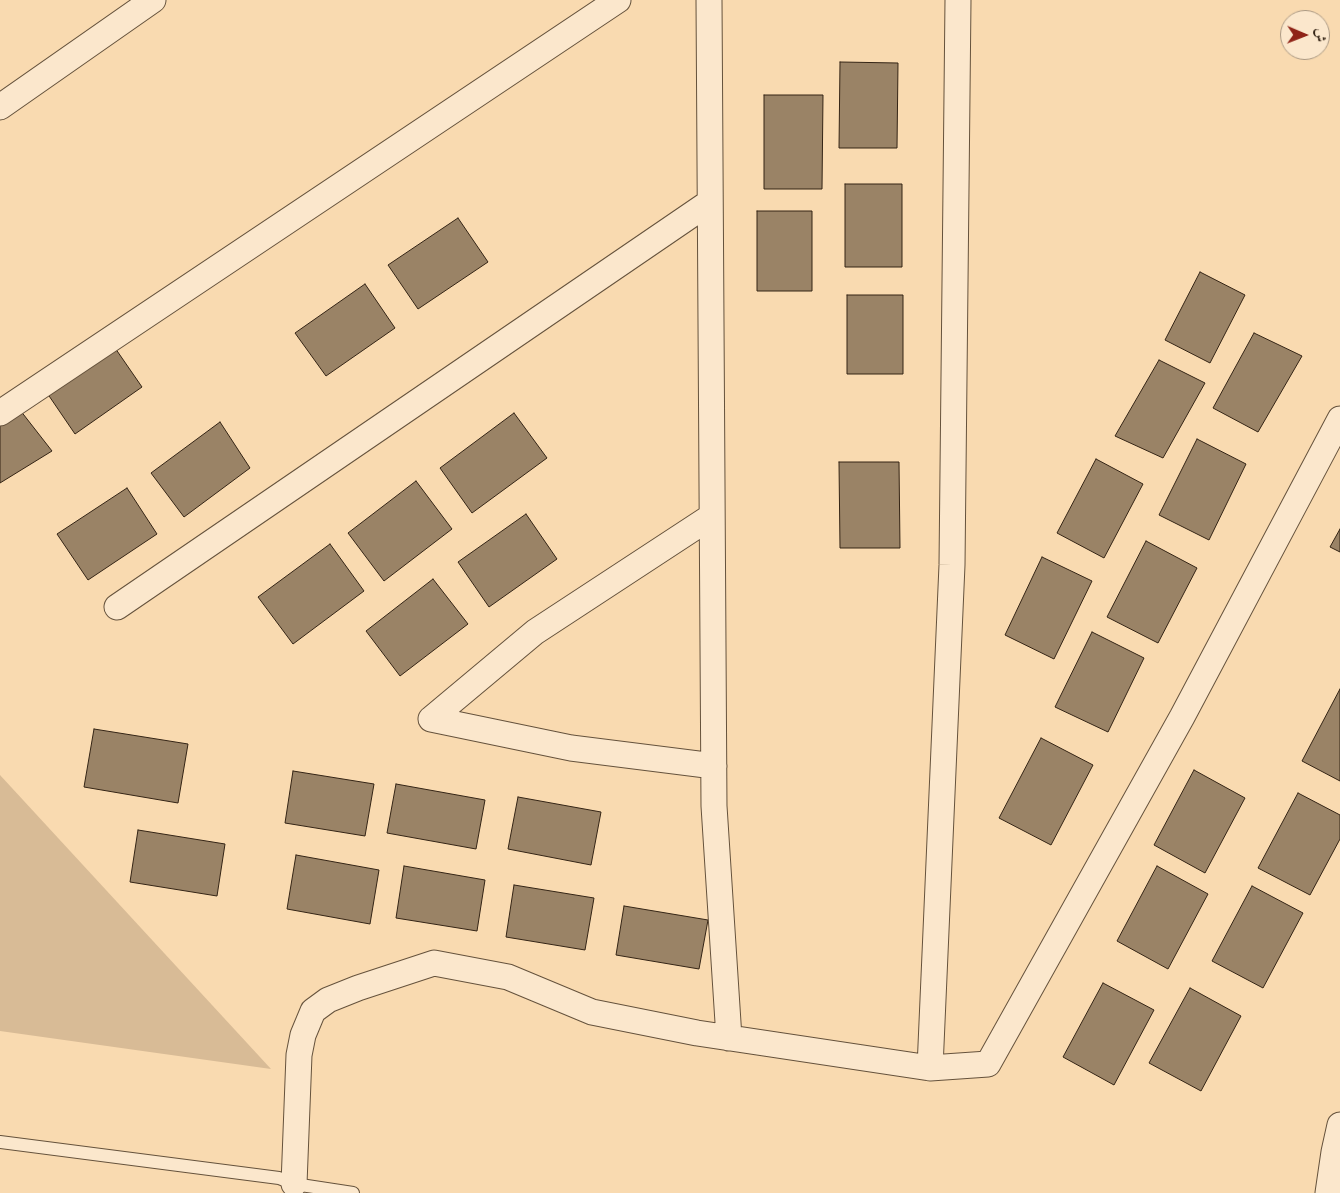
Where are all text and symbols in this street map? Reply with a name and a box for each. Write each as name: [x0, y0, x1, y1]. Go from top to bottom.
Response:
north arrow: [1280, 10, 1330, 60]
text: ش: [1309, 28, 1329, 42]

